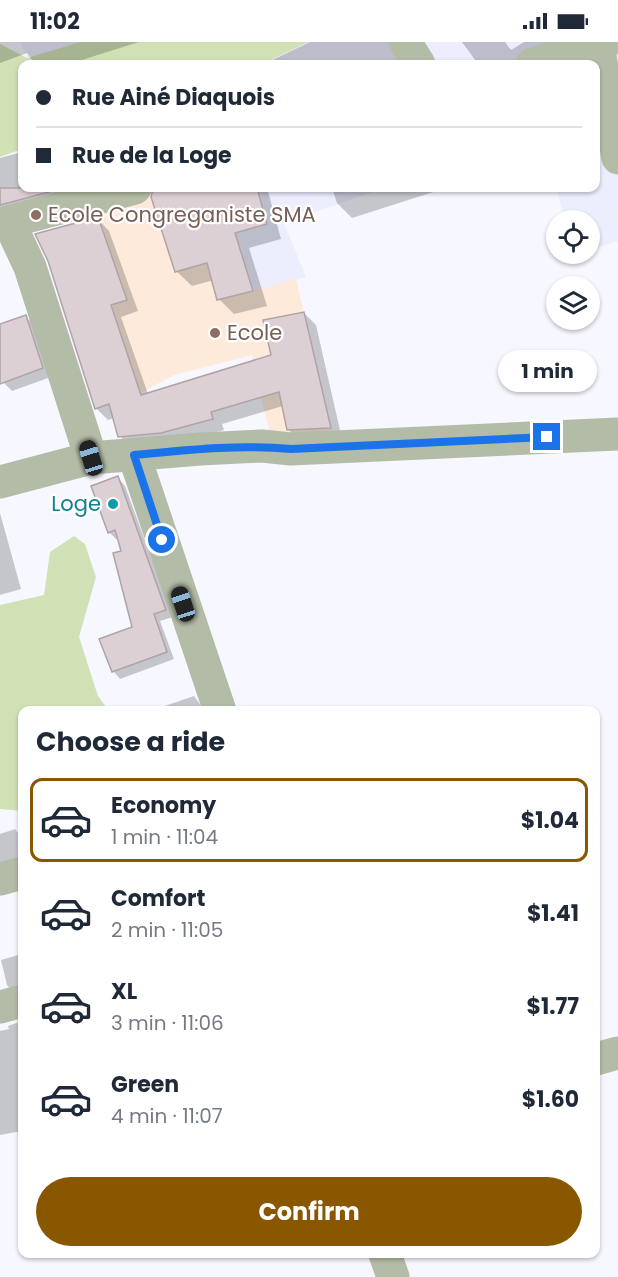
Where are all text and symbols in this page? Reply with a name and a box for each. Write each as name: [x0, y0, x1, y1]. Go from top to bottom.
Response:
text: 11:02: [30, 6, 80, 37]
text: Rue Ainé Diaquois: [72, 82, 275, 113]
text: Rue de la Loge: [72, 140, 232, 171]
place label: Ecole Congreganiste SMA: [48, 200, 316, 229]
marker: Ecole Congreganiste SMA: [29, 208, 43, 222]
map controls: [546, 210, 600, 330]
button: locate: [546, 210, 600, 264]
button: layers: [546, 276, 600, 330]
place label: Ecole: [227, 318, 282, 347]
marker: Ecole: [208, 326, 222, 340]
callout: 1 min: [498, 350, 596, 392]
text: 1 min: [521, 357, 574, 385]
route end: [533, 423, 560, 450]
car: [77, 438, 105, 478]
place label: Loge: [51, 489, 101, 518]
marker: Loge: [106, 497, 120, 511]
route start: [148, 526, 175, 553]
car: [169, 584, 197, 624]
text: Choose a ride: [36, 723, 225, 760]
text: Economy: [111, 790, 216, 821]
icon: car: [39, 793, 93, 847]
text: $1.04: [521, 805, 579, 836]
text: 1 min · 11:04: [111, 823, 218, 851]
text: Comfort: [111, 883, 205, 914]
icon: car: [39, 886, 93, 940]
text: $1.41: [527, 898, 579, 929]
text: 2 min · 11:05: [111, 916, 223, 944]
text: XL: [111, 976, 137, 1007]
icon: car: [39, 979, 93, 1033]
text: $1.77: [527, 991, 579, 1022]
text: 3 min · 11:06: [111, 1009, 224, 1037]
text: Green: [111, 1069, 179, 1100]
icon: car: [39, 1072, 93, 1126]
text: $1.60: [522, 1084, 579, 1115]
text: 4 min · 11:07: [111, 1102, 223, 1130]
button: Confirm: [36, 1177, 582, 1246]

